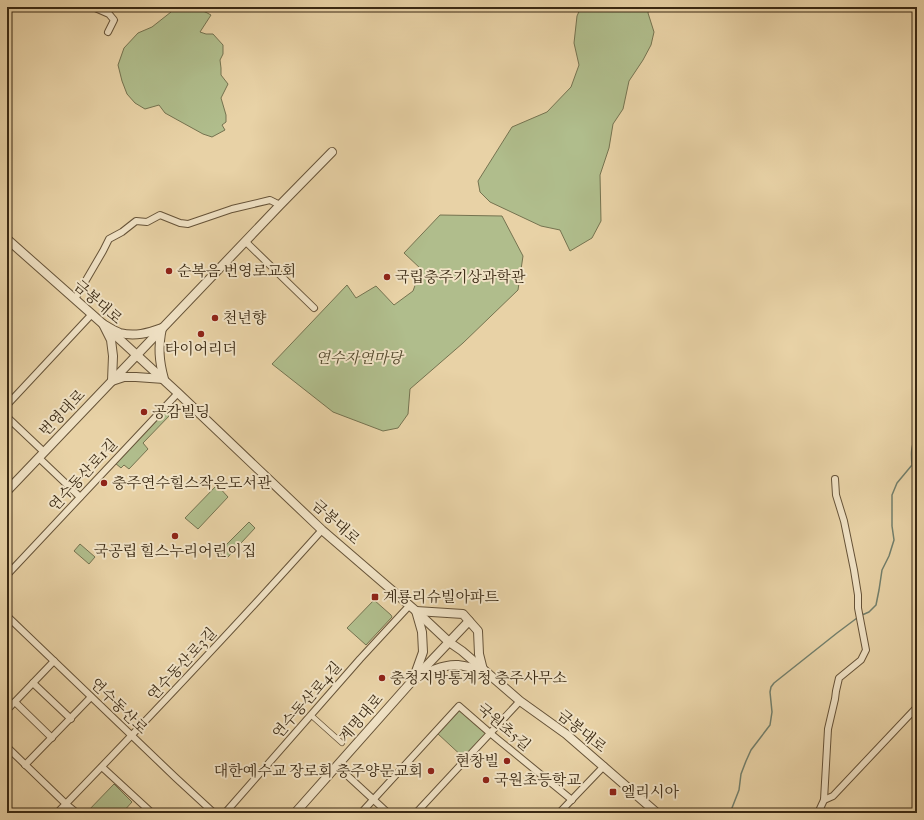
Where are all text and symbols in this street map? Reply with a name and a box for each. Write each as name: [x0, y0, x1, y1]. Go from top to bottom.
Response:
place label: 순복음 번영로교회: [177, 262, 296, 280]
marker: 순복음 번영로교회: [164, 266, 174, 276]
place label: 국립충주기상과학관: [395, 268, 526, 286]
marker: 국립충주기상과학관: [382, 272, 392, 282]
street label: 금봉대로: [70, 276, 126, 328]
place label: 천년향: [223, 309, 267, 327]
marker: 천년향: [210, 313, 220, 323]
marker: 타이어리더: [196, 329, 206, 339]
place label: 타이어리더: [165, 340, 237, 358]
park label: 연수자연마당: [316, 349, 405, 367]
street label: 번영대로: [35, 386, 89, 440]
place label: 공감빌딩: [152, 403, 210, 421]
marker: 공감빌딩: [139, 407, 149, 417]
street label: 연수동산로1길: [45, 435, 121, 515]
place label: 충주연수힐스작은도서관: [112, 474, 272, 492]
marker: 충주연수힐스작은도서관: [99, 478, 109, 488]
street label: 금봉대로: [308, 496, 364, 548]
marker: 국공립 힐스누리어린이집: [170, 531, 180, 541]
place label: 국공립 힐스누리어린이집: [94, 542, 256, 560]
place label: 계룡리슈빌아파트: [383, 588, 499, 606]
marker: 계룡리슈빌아파트: [370, 592, 380, 602]
street label: 연수동산로3길: [144, 624, 220, 704]
street label: 연수동산로4길: [269, 658, 345, 742]
place label: 충청지방통계청 충주사무소: [390, 669, 568, 687]
marker: 충청지방통계청 충주사무소: [377, 673, 387, 683]
street label: 연수동산로: [87, 674, 152, 738]
street label: 계명대로: [335, 690, 387, 746]
street label: 국원초5길: [474, 699, 534, 755]
street label: 금봉대로: [554, 706, 611, 757]
place label: 현창빌: [456, 752, 499, 770]
marker: 현창빌: [502, 756, 512, 766]
place label: 대한예수교 장로회 충주양문교회: [214, 762, 423, 780]
marker: 대한예수교 장로회 충주양문교회: [426, 766, 436, 776]
place label: 국원초등학교: [494, 771, 581, 789]
marker: 국원초등학교: [481, 775, 491, 785]
place label: 엘리시아: [621, 783, 679, 801]
marker: 엘리시아: [608, 787, 618, 797]

